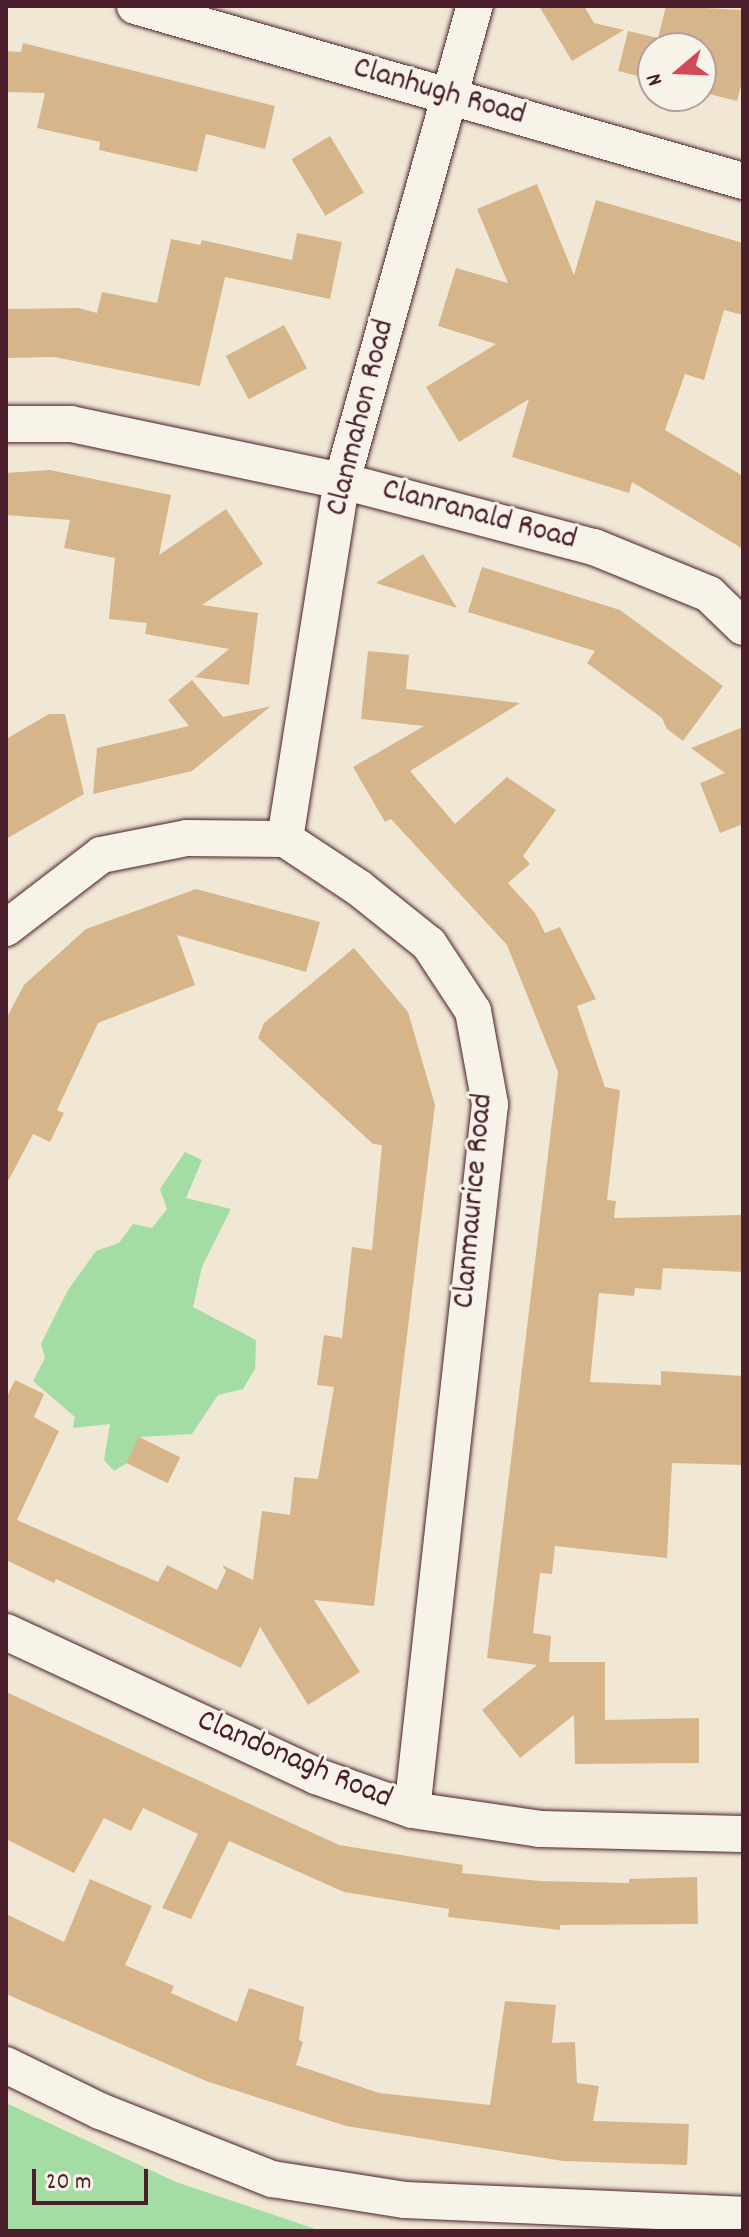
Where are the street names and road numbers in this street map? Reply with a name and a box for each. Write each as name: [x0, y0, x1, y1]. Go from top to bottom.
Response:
street label: Clanhugh Road: [348, 50, 530, 136]
street label: Clanmahon Road: [319, 316, 405, 520]
street label: Clanranald Road: [378, 472, 580, 560]
street label: Clanmaurice Road: [446, 1092, 504, 1310]
street label: Clandonagh Road: [191, 1703, 397, 1819]

